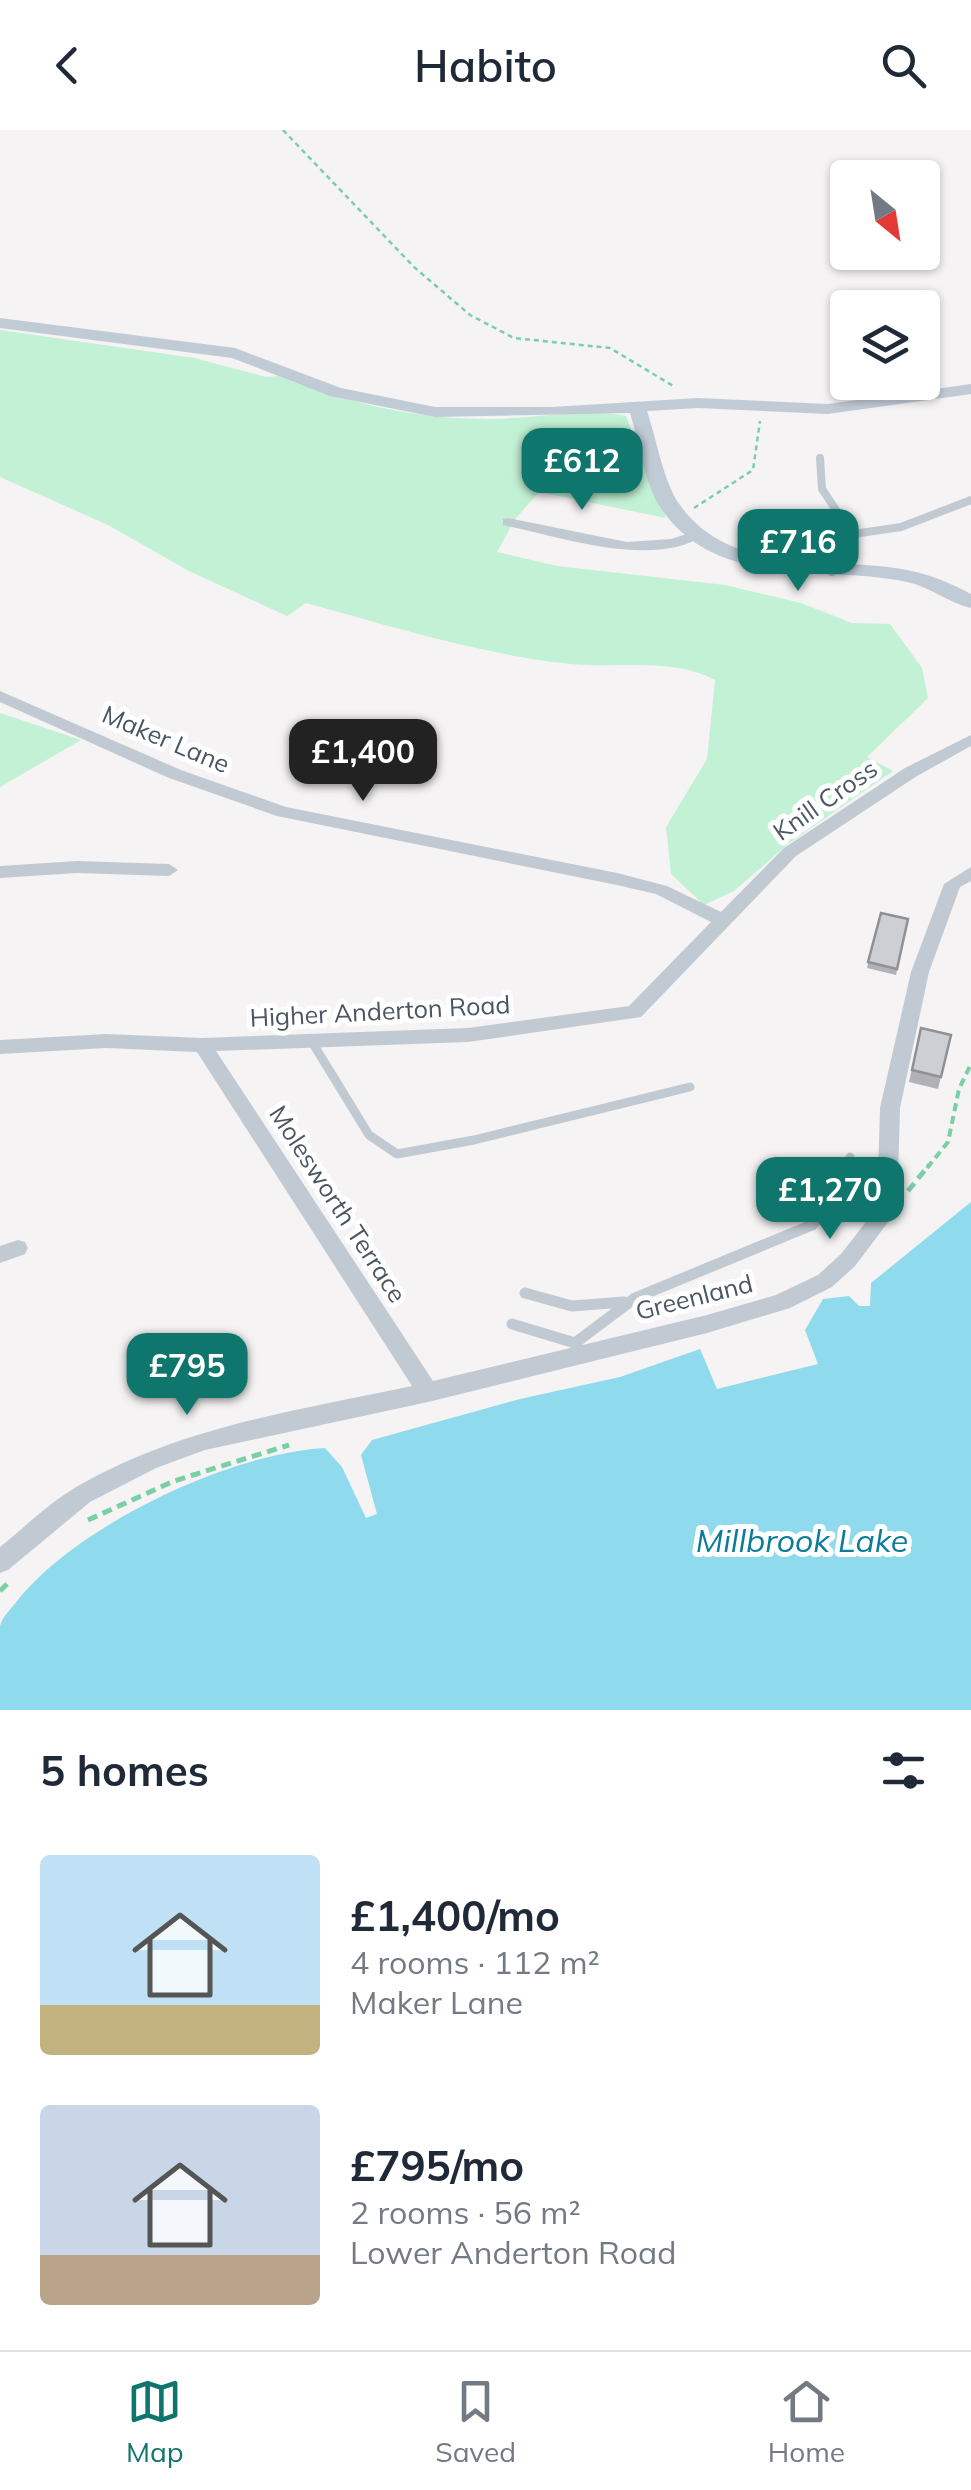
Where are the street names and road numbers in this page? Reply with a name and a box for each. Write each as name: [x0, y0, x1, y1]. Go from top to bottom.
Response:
street label: Maker Lane: [98, 698, 234, 779]
street label: Knill Cross: [767, 752, 883, 847]
street label: Higher Anderton Road: [249, 988, 511, 1033]
street label: Molesworth Terrace: [263, 1099, 414, 1308]
street label: Greenland: [632, 1267, 756, 1326]

